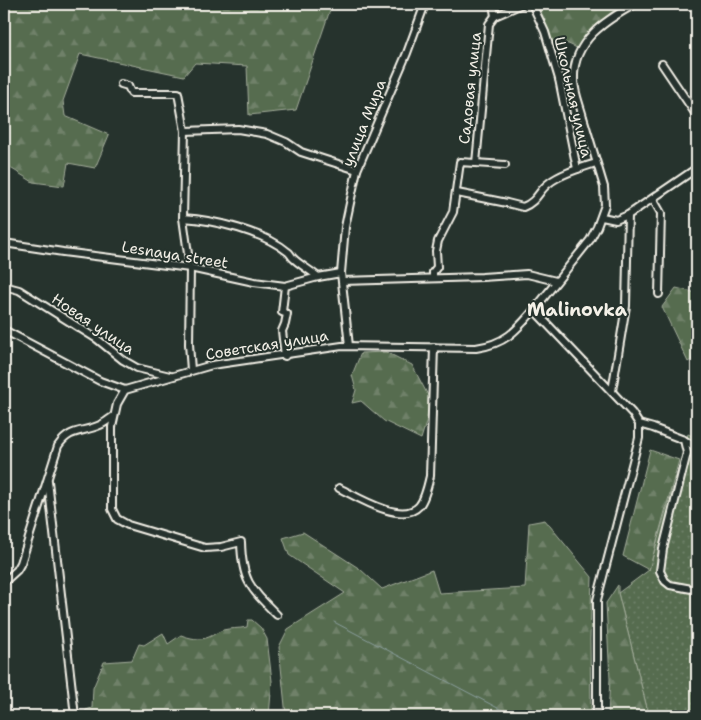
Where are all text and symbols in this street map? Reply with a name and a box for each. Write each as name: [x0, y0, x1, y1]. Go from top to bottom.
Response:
street label: Садовая улица: [454, 30, 486, 145]
street label: Школьная улица: [549, 35, 597, 160]
street label: улица Мира: [337, 76, 391, 170]
street label: Lesnaya street: [120, 237, 230, 273]
street label: Новая улица: [48, 289, 139, 359]
district label: Malinovka: [527, 298, 628, 322]
street label: Советская улица: [204, 325, 330, 365]

